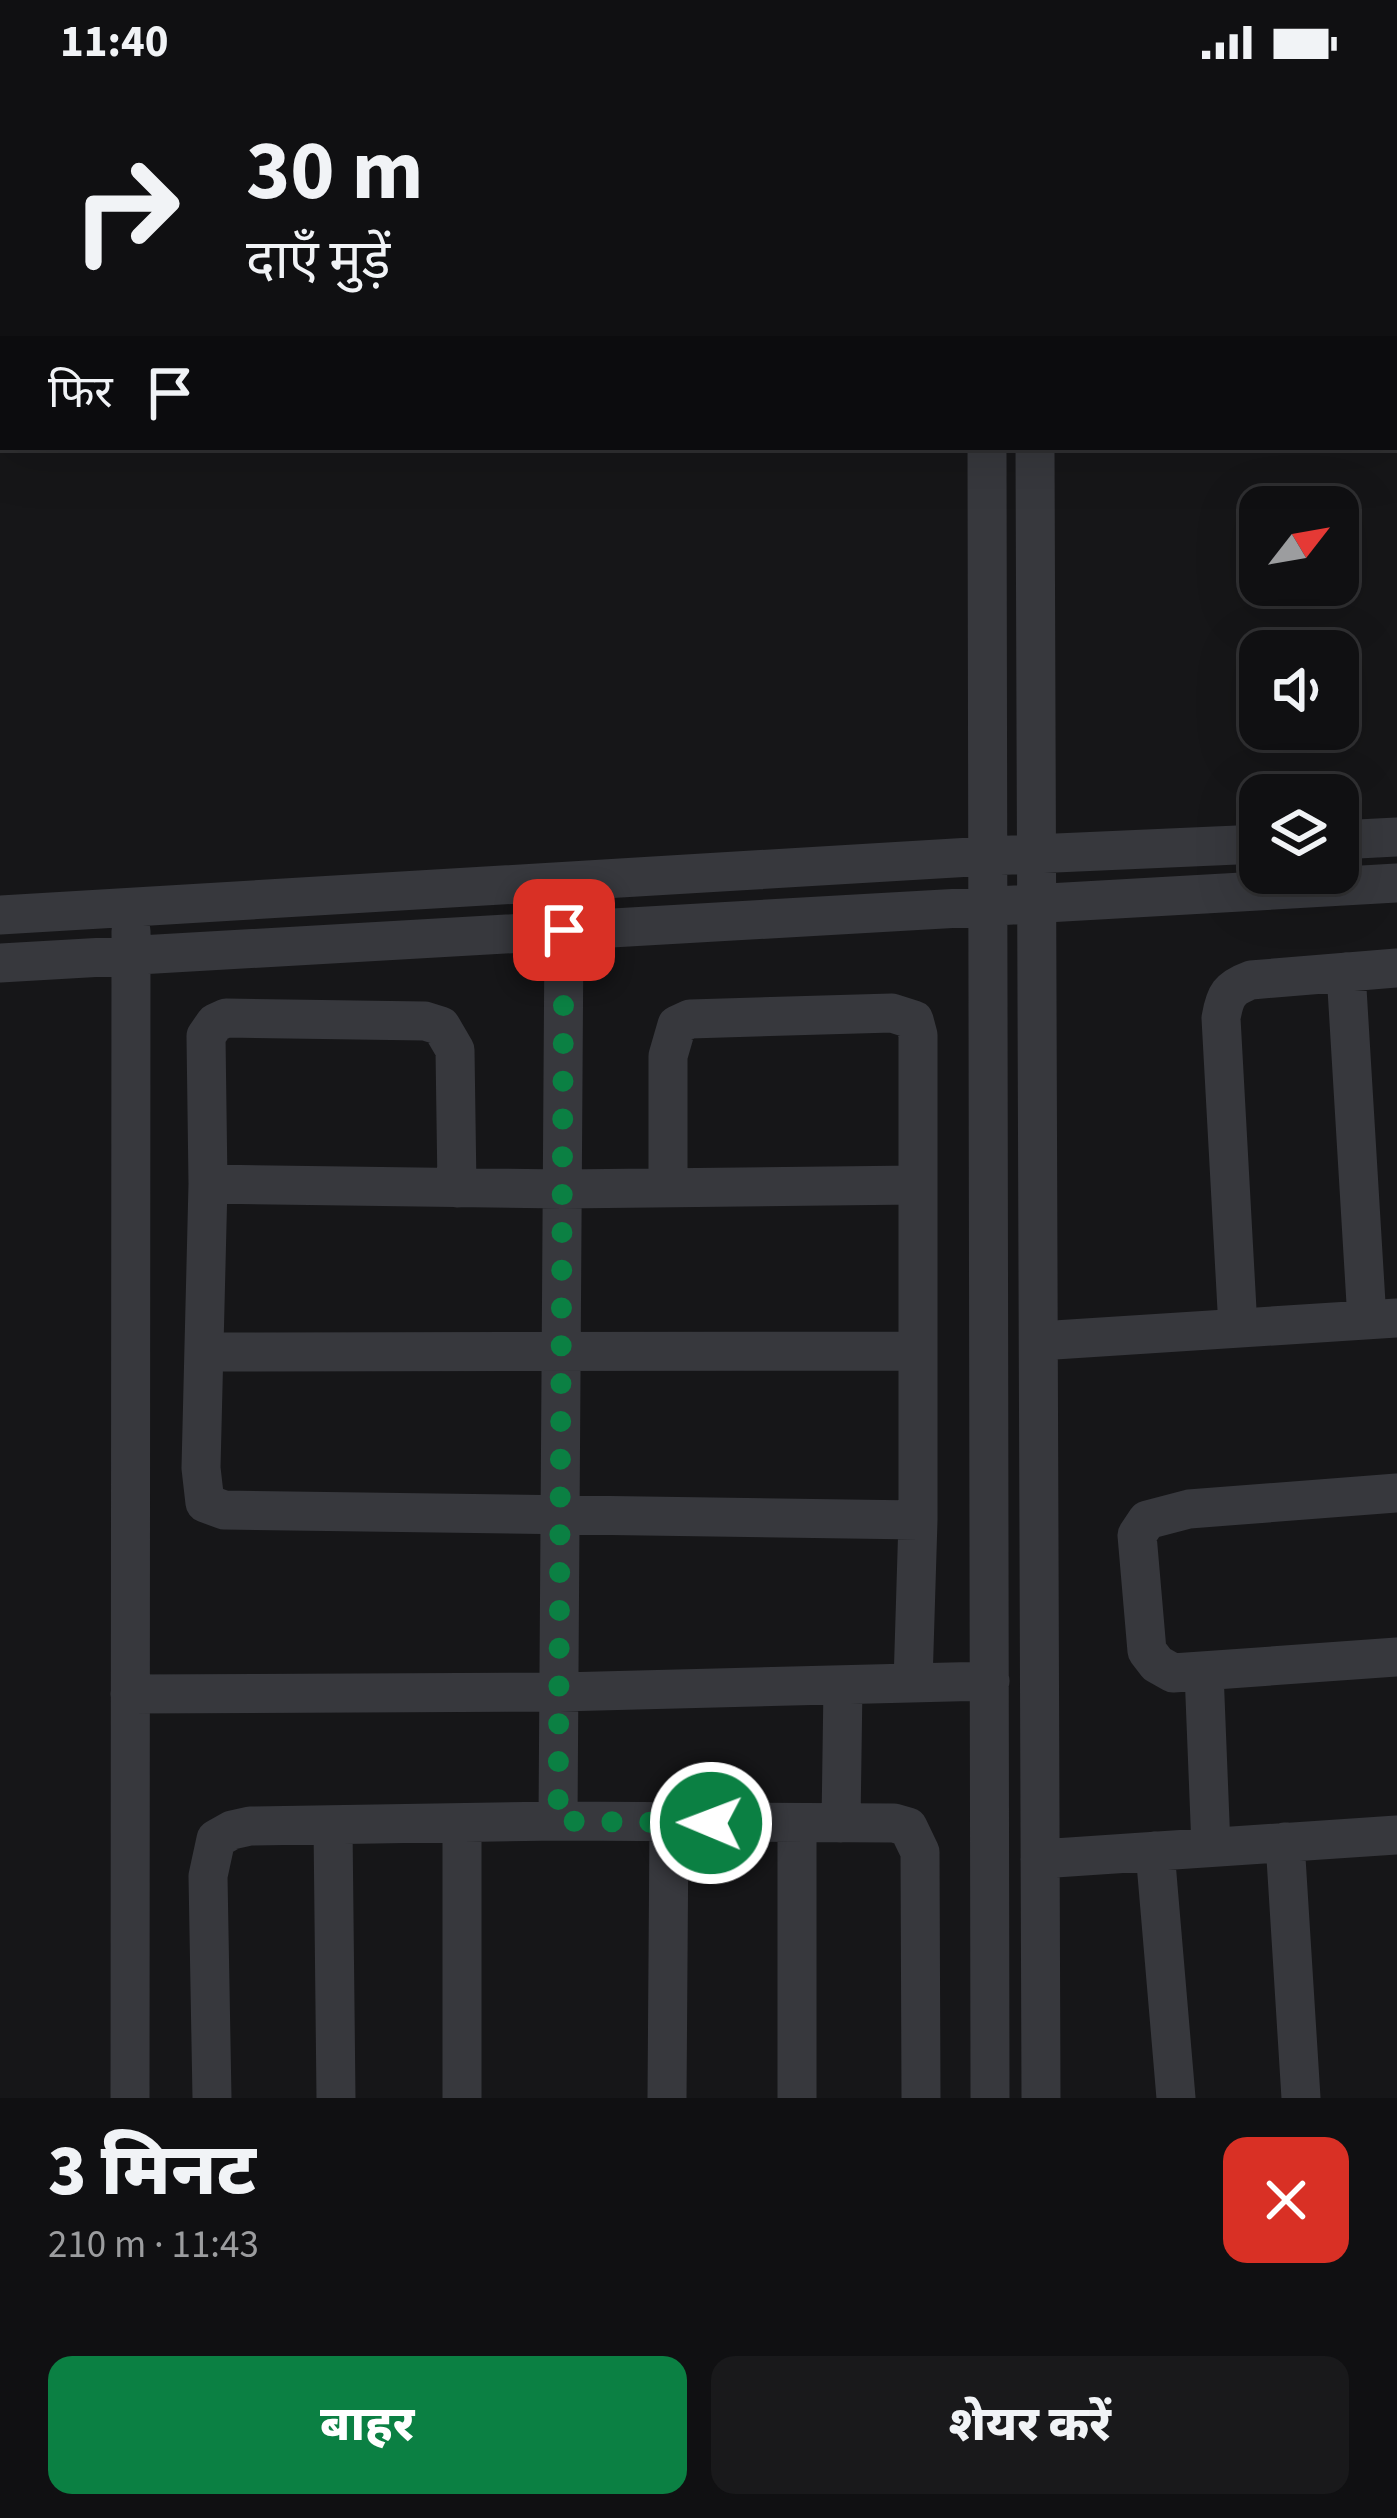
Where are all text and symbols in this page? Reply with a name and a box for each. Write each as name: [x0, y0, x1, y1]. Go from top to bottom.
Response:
text: 11:40: [60, 10, 169, 74]
text: 30 m: [246, 112, 424, 232]
icon: right: [48, 132, 204, 288]
text: दाएँ मुड़ें: [246, 223, 391, 300]
icon: arrive: [137, 360, 203, 426]
text: फिर: [48, 361, 113, 425]
north arrow: [1239, 486, 1359, 606]
map controls: [1239, 486, 1359, 894]
button: sound: [1239, 630, 1359, 750]
button: layers: [1239, 774, 1359, 894]
pin: [513, 879, 615, 981]
icon: arrive: [531, 897, 597, 963]
position arrow: [648, 1760, 774, 1886]
text: 3 मिनट: [48, 2120, 256, 2223]
button: close: [1223, 2137, 1349, 2263]
text: 210 m · 11:43: [48, 2217, 259, 2273]
button: बाहर: [48, 2356, 687, 2494]
button: शेयर करें: [711, 2356, 1349, 2494]

